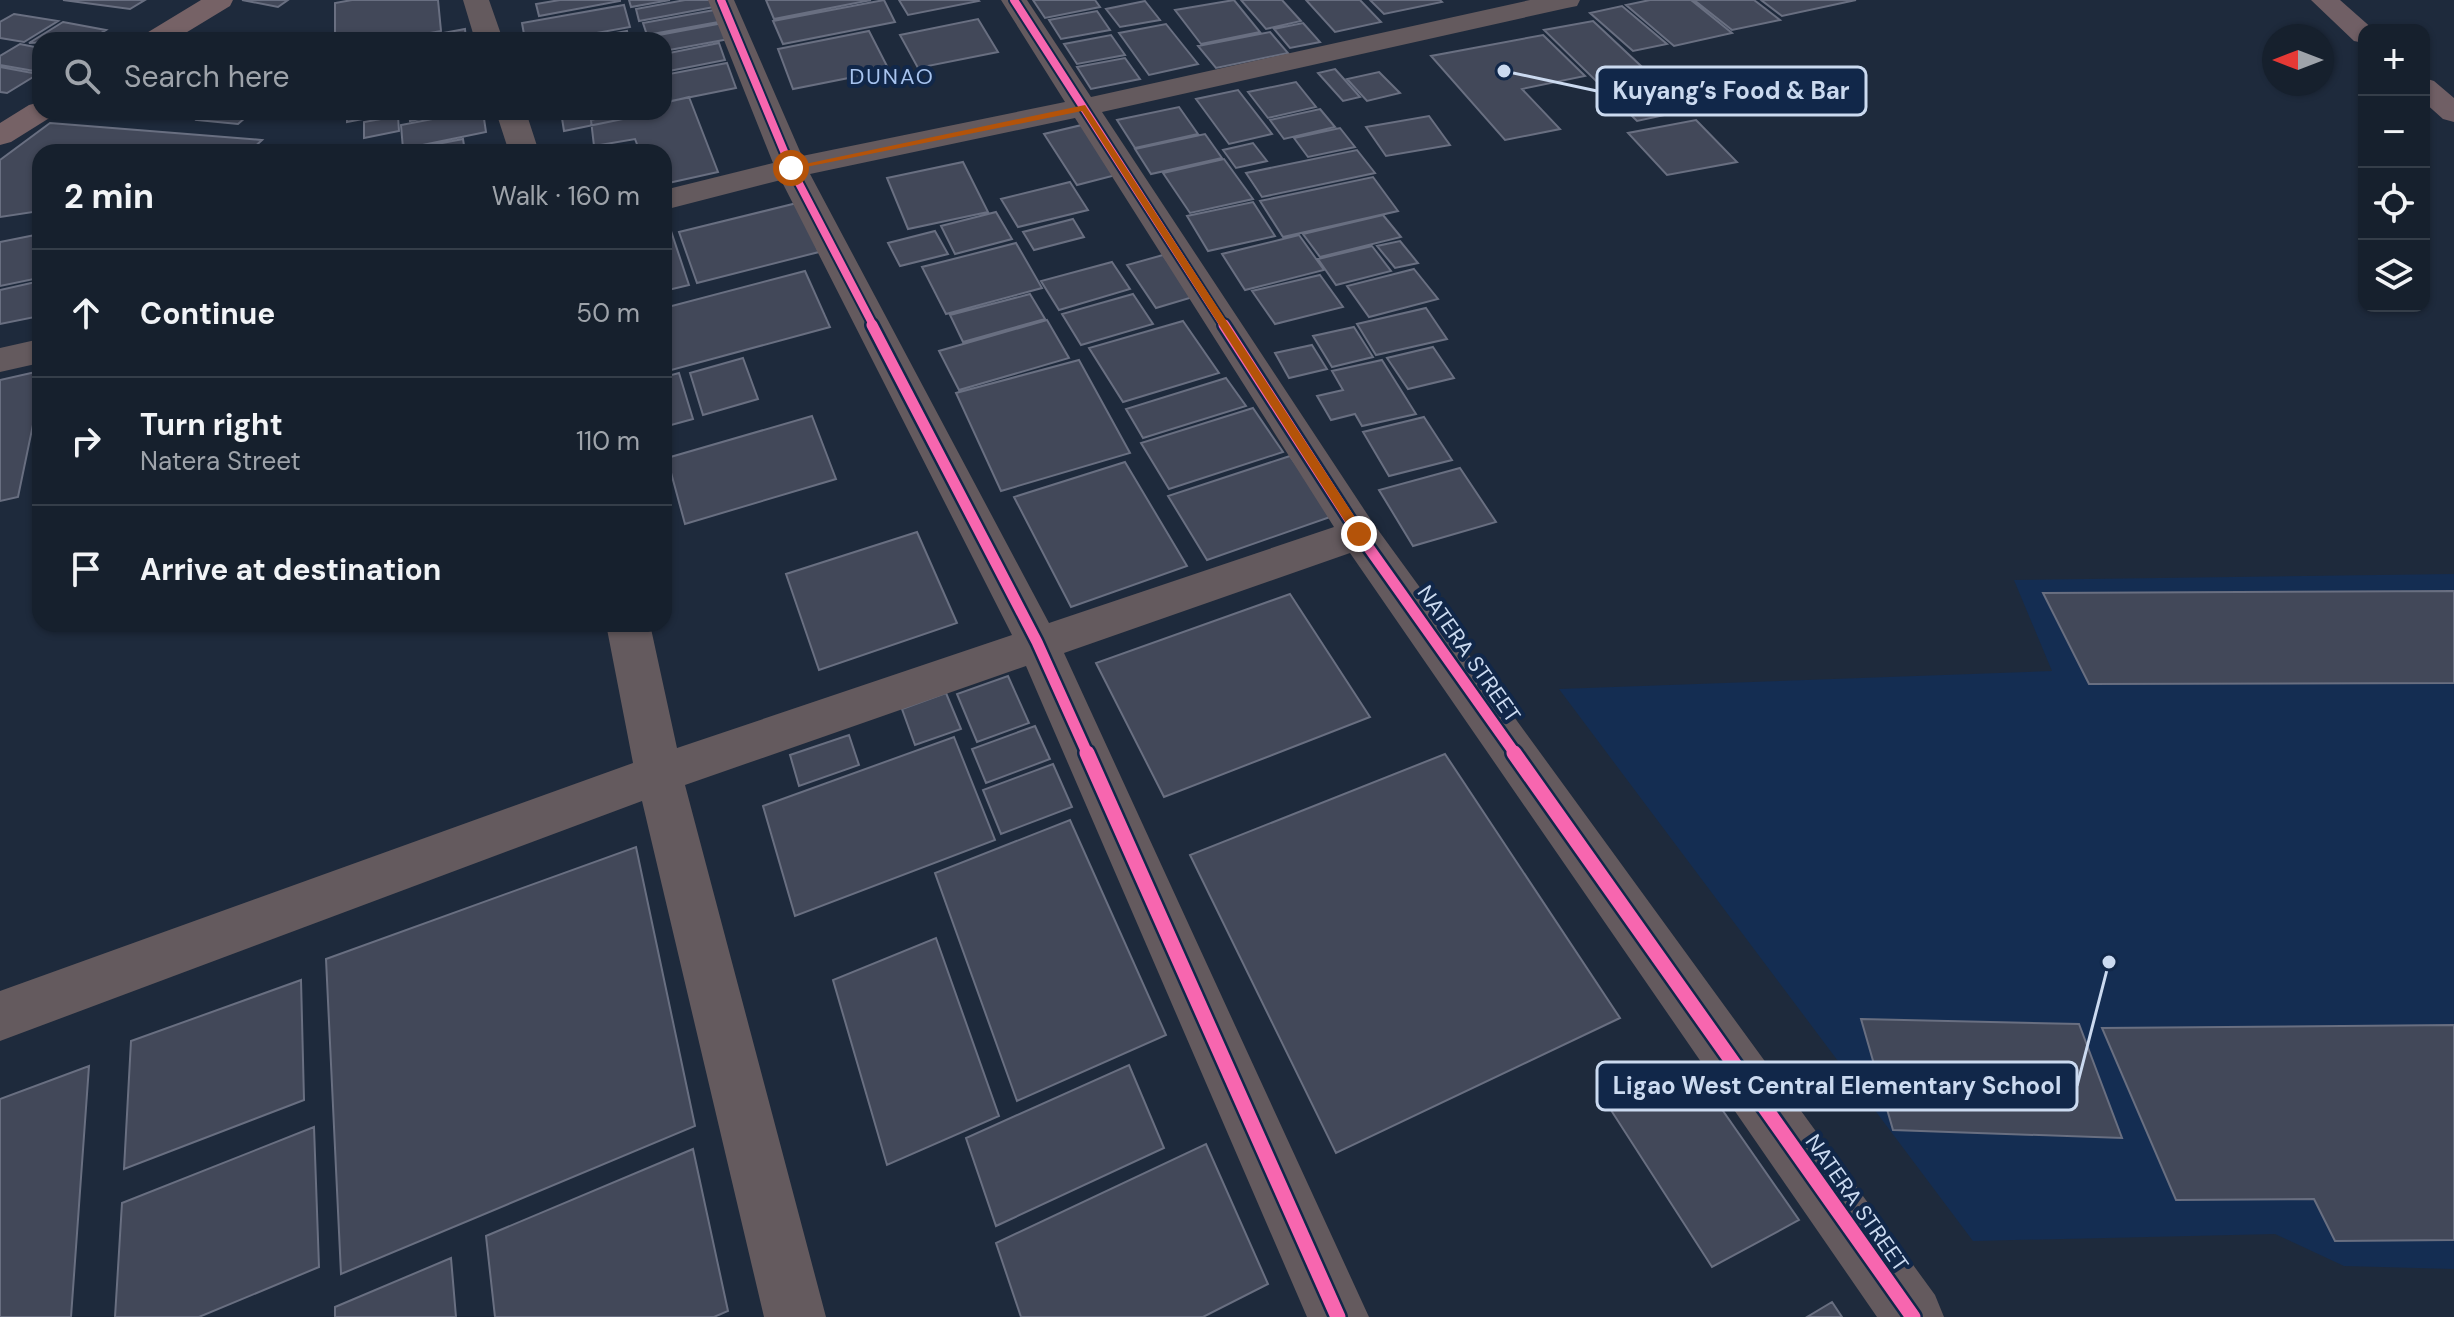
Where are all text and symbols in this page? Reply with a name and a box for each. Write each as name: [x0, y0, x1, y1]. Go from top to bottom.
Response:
north arrow: [2262, 24, 2334, 96]
map controls: [2358, 24, 2430, 312]
button: +: [2358, 24, 2430, 96]
search box: [32, 32, 672, 120]
icon: search: [60, 54, 104, 98]
text: Search here: [124, 57, 290, 96]
district label: DUNAO: [849, 62, 935, 91]
callout: Kuyang’s Food & Bar: [1597, 67, 1866, 115]
text: Kuyang’s Food & Bar: [1612, 75, 1850, 106]
button: −: [2358, 96, 2430, 168]
route start: [773, 150, 809, 186]
button: locate: [2358, 168, 2430, 240]
text: 2 min: [64, 174, 154, 219]
text: Walk · 160 m: [492, 179, 640, 213]
button: layers: [2358, 240, 2430, 312]
icon: ahead: [64, 291, 108, 335]
text: Continue: [140, 294, 275, 333]
text: 50 m: [576, 296, 640, 330]
text: Turn right: [140, 405, 283, 444]
icon: right: [64, 419, 108, 463]
text: 110 m: [576, 424, 640, 458]
text: Natera Street: [140, 444, 301, 478]
route end: [1341, 516, 1377, 552]
icon: arrive: [64, 547, 108, 591]
text: Arrive at destination: [140, 550, 441, 589]
street label: NATERA STREET: [1411, 580, 1527, 728]
callout: Ligao West Central Elementary School: [1597, 1062, 2077, 1110]
text: Ligao West Central Elementary School: [1613, 1070, 2061, 1101]
street label: NATERA STREET: [1799, 1129, 1915, 1277]

